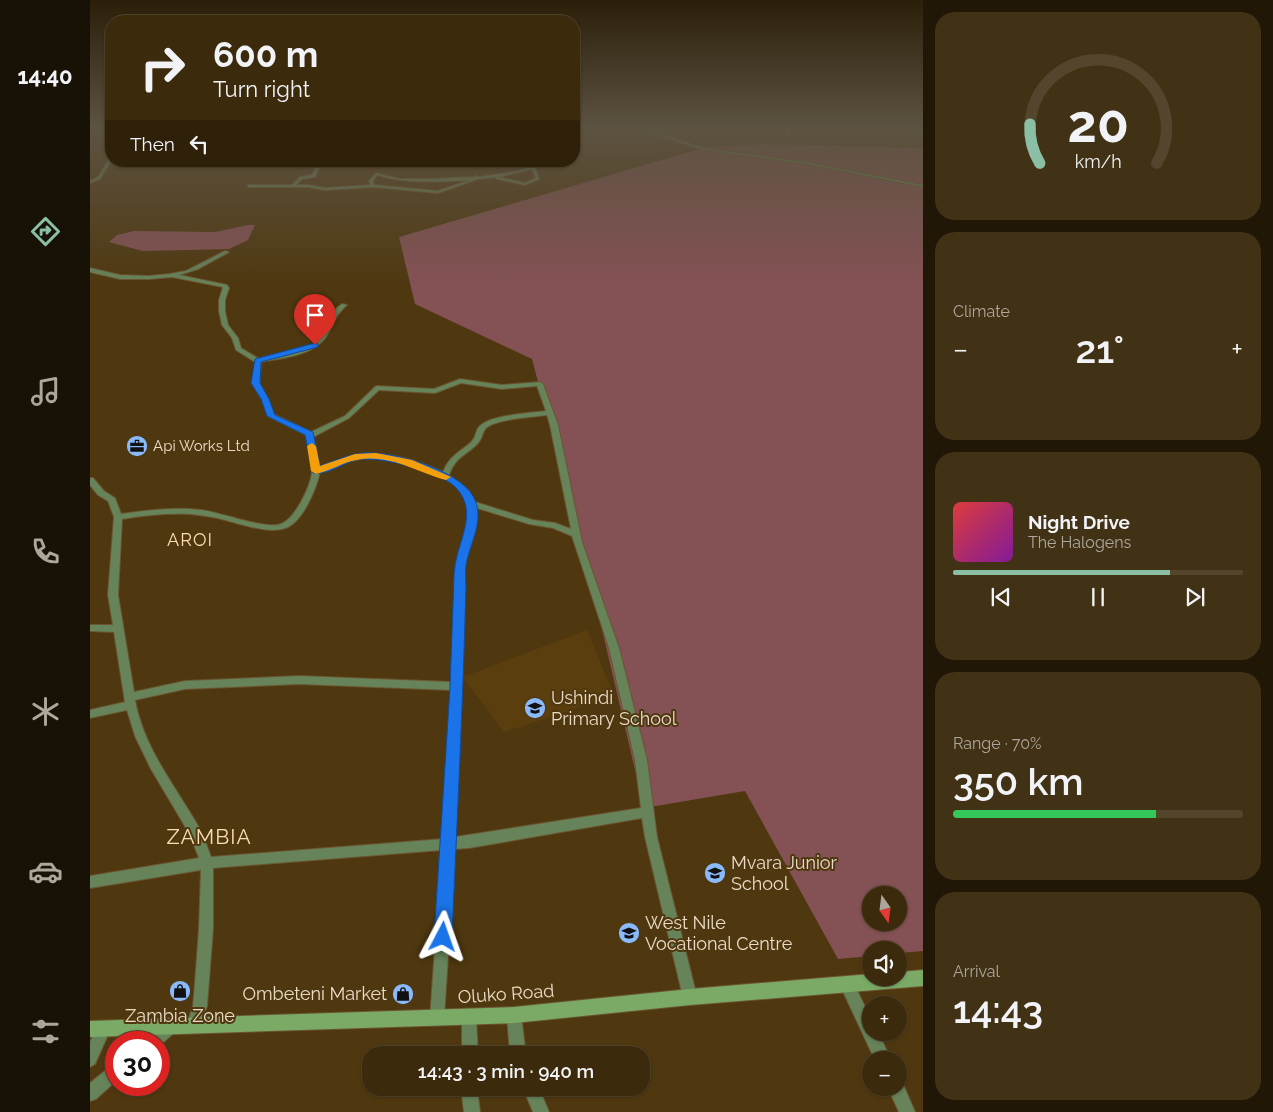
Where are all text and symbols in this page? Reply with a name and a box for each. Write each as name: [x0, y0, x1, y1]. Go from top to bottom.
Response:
text: 600 m: [213, 34, 318, 75]
icon: right: [130, 35, 195, 100]
text: 14:40: [18, 63, 72, 89]
text: Turn right: [213, 76, 310, 102]
text: 20: [1067, 93, 1129, 154]
icon: left: [185, 130, 213, 158]
text: Then: [130, 133, 175, 155]
text: km/h: [1074, 151, 1122, 172]
icon: directions: [28, 214, 63, 249]
pin: [294, 294, 336, 345]
icon: arrive: [301, 301, 329, 329]
text: Climate: [953, 302, 1010, 321]
text: 21°: [1075, 327, 1124, 372]
text: −: [953, 333, 968, 366]
text: +: [1231, 333, 1243, 366]
icon: music: [28, 374, 63, 409]
office icon: Api Works Ltd: [125, 434, 149, 458]
place label: Api Works Ltd: [153, 437, 250, 455]
text: Night Drive: [1028, 511, 1130, 533]
district label: AROI: [167, 529, 213, 550]
text: The Halogens: [1028, 533, 1131, 552]
icon: phone: [28, 534, 63, 569]
icon: previous: [987, 583, 1015, 611]
icon: pause: [1084, 583, 1112, 611]
icon: next: [1181, 583, 1209, 611]
place label: Ushindi Primary School: [551, 687, 677, 729]
icon: climate: [28, 694, 63, 729]
school or university icon: Ushindi Primary School: [523, 696, 547, 720]
text: Range · 70%: [953, 734, 1042, 753]
text: 350 km: [953, 759, 1084, 804]
district label: ZAMBIA: [166, 824, 252, 849]
place label: Mvara Junior School: [731, 852, 838, 894]
icon: car: [28, 854, 63, 889]
school or university icon: Mvara Junior School: [703, 861, 727, 885]
north arrow: [862, 886, 908, 931]
map controls: [862, 886, 907, 1096]
position arrow: [416, 910, 468, 962]
place label: West Nile Vocational Centre: [645, 912, 793, 954]
school or university icon: West Nile Vocational Centre: [617, 921, 641, 945]
button: sound: [862, 941, 907, 986]
text: Arrival: [953, 962, 1000, 981]
shop icon: Zambia Zone: [168, 979, 192, 1003]
street label: Oluko Road: [457, 980, 555, 1007]
shop icon: Ombeteni Market: [391, 982, 415, 1006]
place label: Ombeteni Market: [243, 983, 387, 1004]
text: 14:43: [953, 987, 1043, 1032]
button: +: [862, 996, 907, 1041]
place label: Zambia Zone: [125, 1005, 235, 1026]
icon: filters: [28, 1014, 63, 1049]
speed limit sign: 30: [105, 1031, 170, 1096]
button: −: [862, 1051, 907, 1096]
text: 14:43 · 3 min · 940 m: [418, 1060, 594, 1082]

